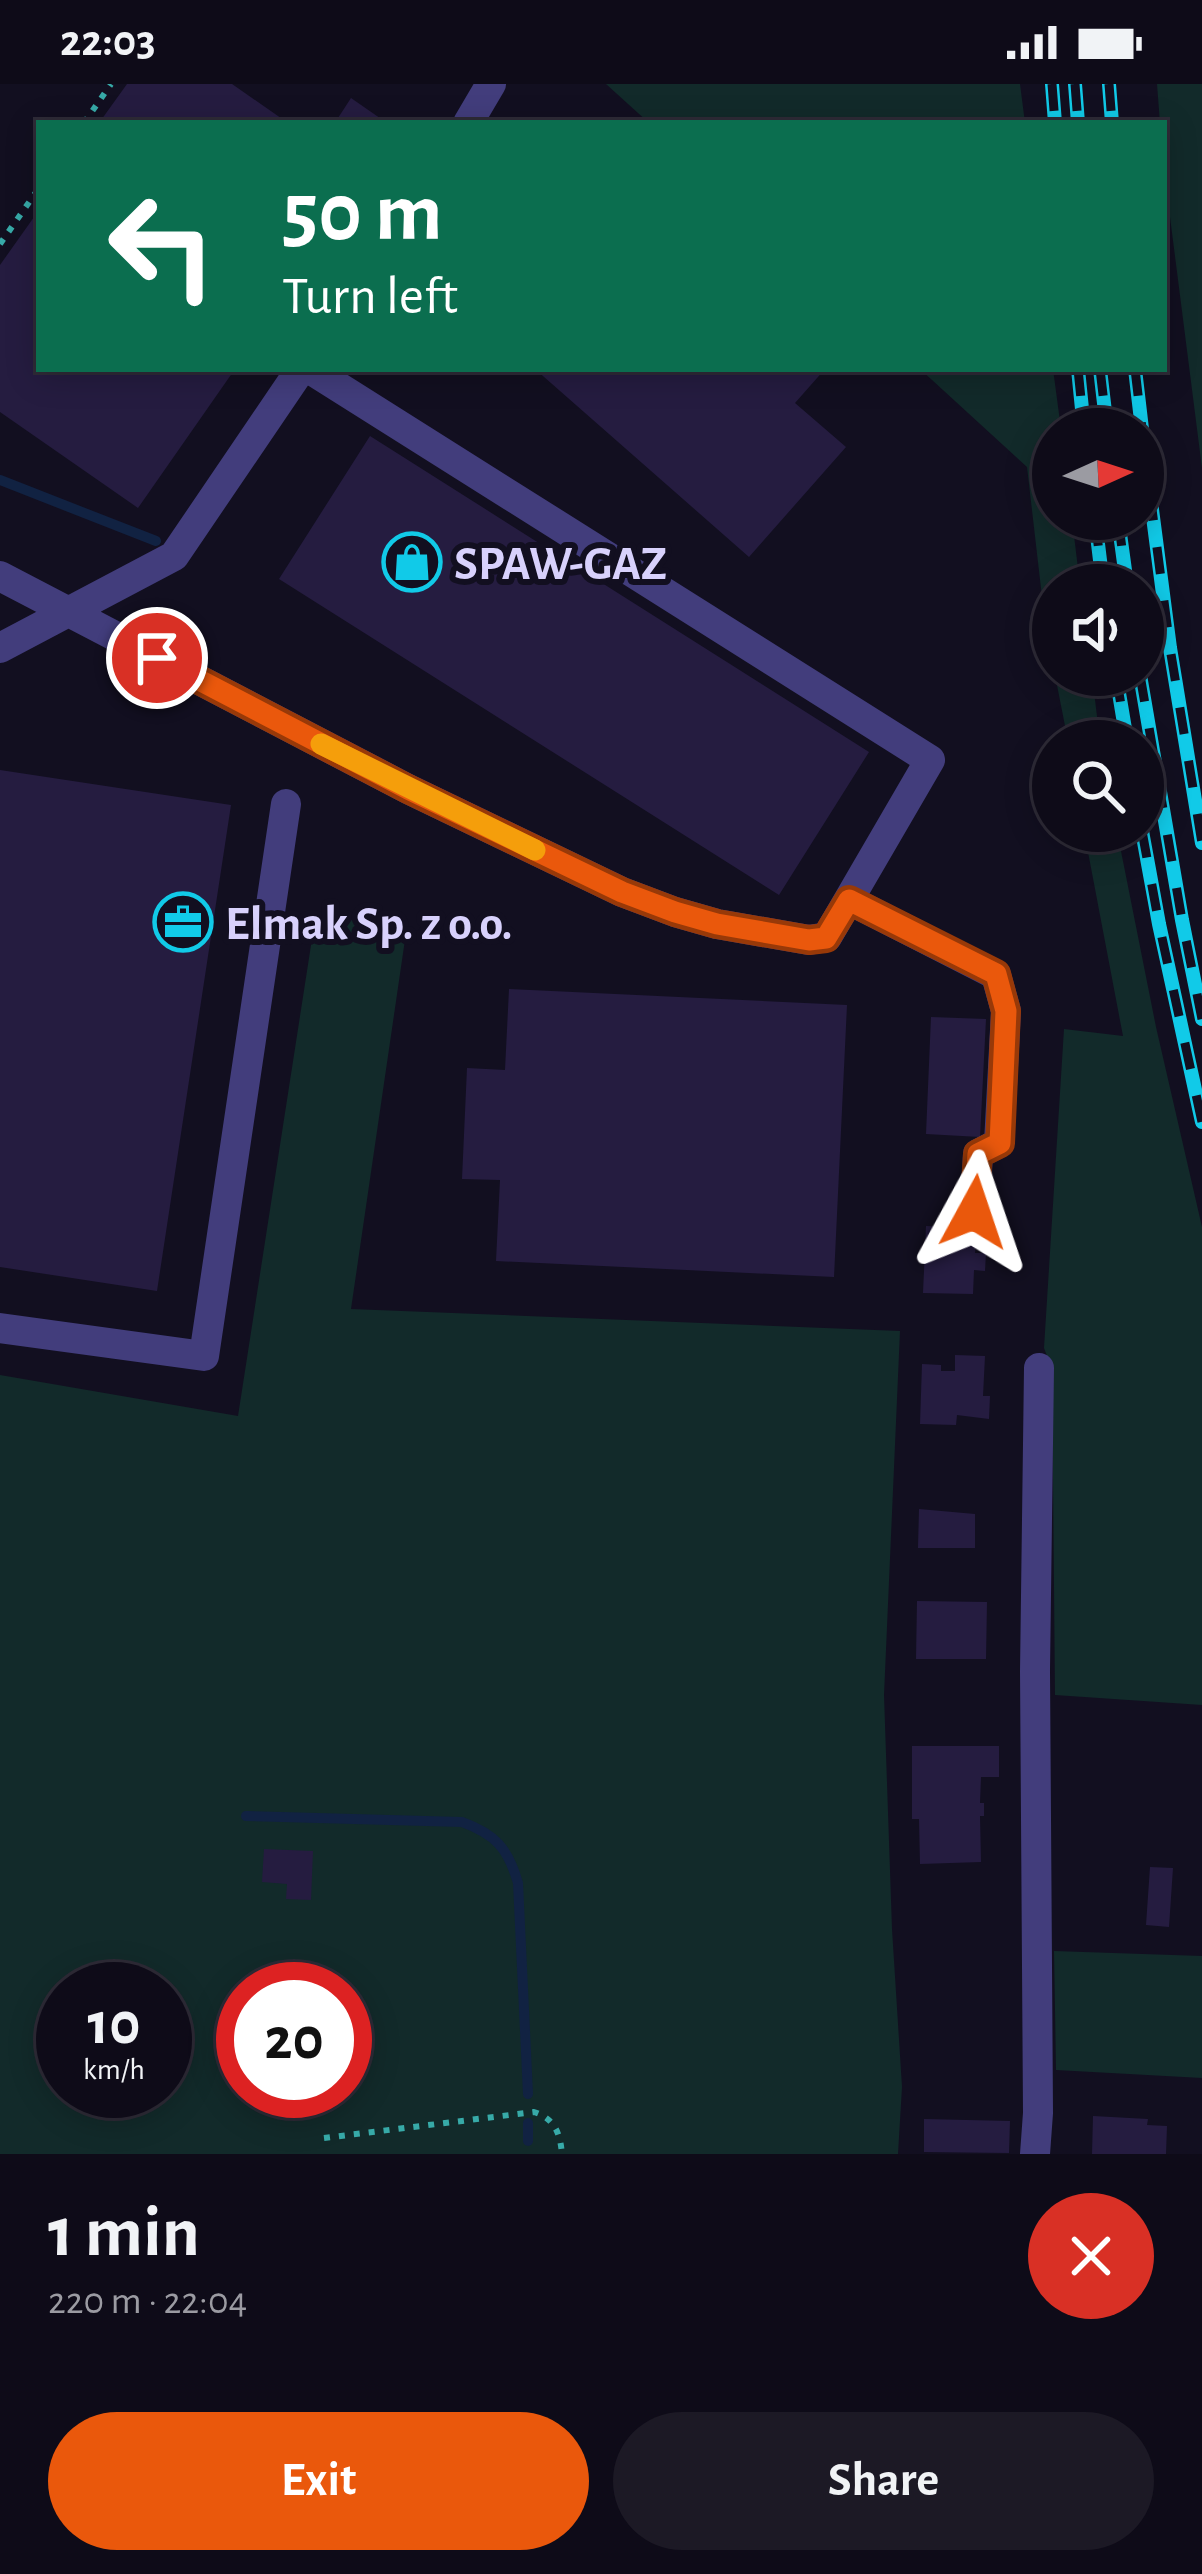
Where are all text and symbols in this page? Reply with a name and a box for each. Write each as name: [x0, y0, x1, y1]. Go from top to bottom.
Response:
text: 22:03: [60, 19, 156, 64]
icon: left: [84, 168, 240, 324]
text: 50 m: [282, 172, 443, 256]
text: Turn left: [282, 270, 458, 324]
north arrow: [1032, 408, 1164, 540]
map controls: [1032, 408, 1164, 852]
shop icon: SPAW-GAZ: [381, 531, 443, 593]
place label: SPAW-GAZ: [454, 541, 667, 589]
button: sound: [1032, 564, 1164, 696]
pin: [106, 607, 208, 709]
icon: arrive: [124, 625, 190, 691]
button: search: [1032, 720, 1164, 852]
office icon: Elmak Sp. z o.o.: [152, 891, 214, 953]
place label: Elmak Sp. z o.o.: [225, 901, 513, 949]
position arrow: [911, 1149, 1037, 1275]
speed limit sign: 20: [216, 1962, 372, 2118]
text: 10: [88, 1995, 140, 2055]
text: km/h: [83, 2055, 145, 2085]
button: close: [1028, 2193, 1154, 2319]
text: 1 min: [48, 2197, 200, 2269]
text: 220 m · 22:04: [48, 2282, 247, 2321]
button: Exit: [48, 2412, 589, 2550]
button: Share: [613, 2412, 1154, 2550]

